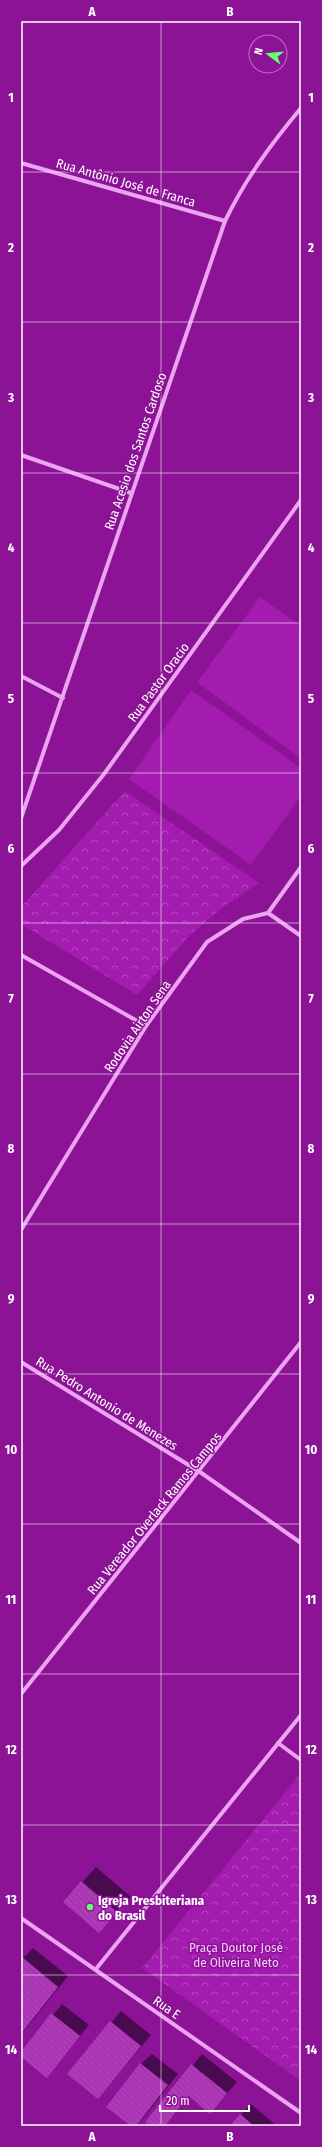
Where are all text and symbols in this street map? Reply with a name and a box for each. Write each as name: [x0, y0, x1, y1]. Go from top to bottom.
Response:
text: A: [87, 4, 96, 19]
text: B: [226, 4, 234, 19]
north arrow: [248, 34, 288, 74]
text: N: [252, 46, 266, 56]
text: 1: [8, 90, 14, 105]
text: 1: [308, 90, 314, 105]
street label: Rua Antônio José de Franca: [55, 155, 197, 210]
text: 2: [7, 240, 14, 255]
text: 2: [307, 240, 314, 255]
street label: Rua Acesio dos Santos Cardoso: [101, 370, 170, 532]
text: 3: [7, 390, 14, 405]
text: 3: [307, 390, 314, 405]
text: 4: [8, 540, 15, 555]
text: 4: [308, 540, 315, 555]
street label: Rua Pastor Oracio: [125, 640, 192, 725]
text: 5: [8, 691, 14, 706]
text: 5: [308, 691, 314, 706]
text: 6: [8, 841, 15, 856]
text: 6: [308, 841, 315, 856]
street label: Rodovia Airton Sena: [101, 978, 174, 1075]
text: 7: [8, 991, 14, 1006]
text: 7: [308, 991, 314, 1006]
text: 8: [8, 1141, 15, 1156]
text: 8: [308, 1141, 315, 1156]
text: 9: [8, 1291, 15, 1306]
text: 9: [308, 1291, 315, 1306]
street label: Rua Pedro Antonio de Menezes: [33, 1354, 181, 1453]
street label: Rua Vereador Overlack Ramos Campos: [84, 1429, 225, 1597]
text: 10: [5, 1442, 17, 1457]
text: 10: [305, 1442, 317, 1457]
text: 11: [6, 1592, 16, 1607]
text: 11: [306, 1592, 316, 1607]
text: 12: [5, 1742, 17, 1757]
text: 12: [305, 1742, 317, 1757]
text: 13: [5, 1892, 17, 1907]
text: 13: [305, 1892, 317, 1907]
place label: Igreja Presbiteriana do Brasil: [98, 1893, 205, 1923]
marker: Igreja Presbiteriana do Brasil: [85, 1902, 95, 1912]
park label: Praça Doutor José de Oliveira Neto: [189, 1940, 283, 1970]
street label: Rua E: [150, 1993, 183, 2022]
text: 14: [5, 2042, 17, 2057]
text: 14: [305, 2042, 317, 2057]
scale bar: [160, 2087, 249, 2113]
text: 20 m: [166, 2094, 190, 2108]
text: A: [87, 2129, 96, 2144]
text: B: [226, 2129, 234, 2144]

